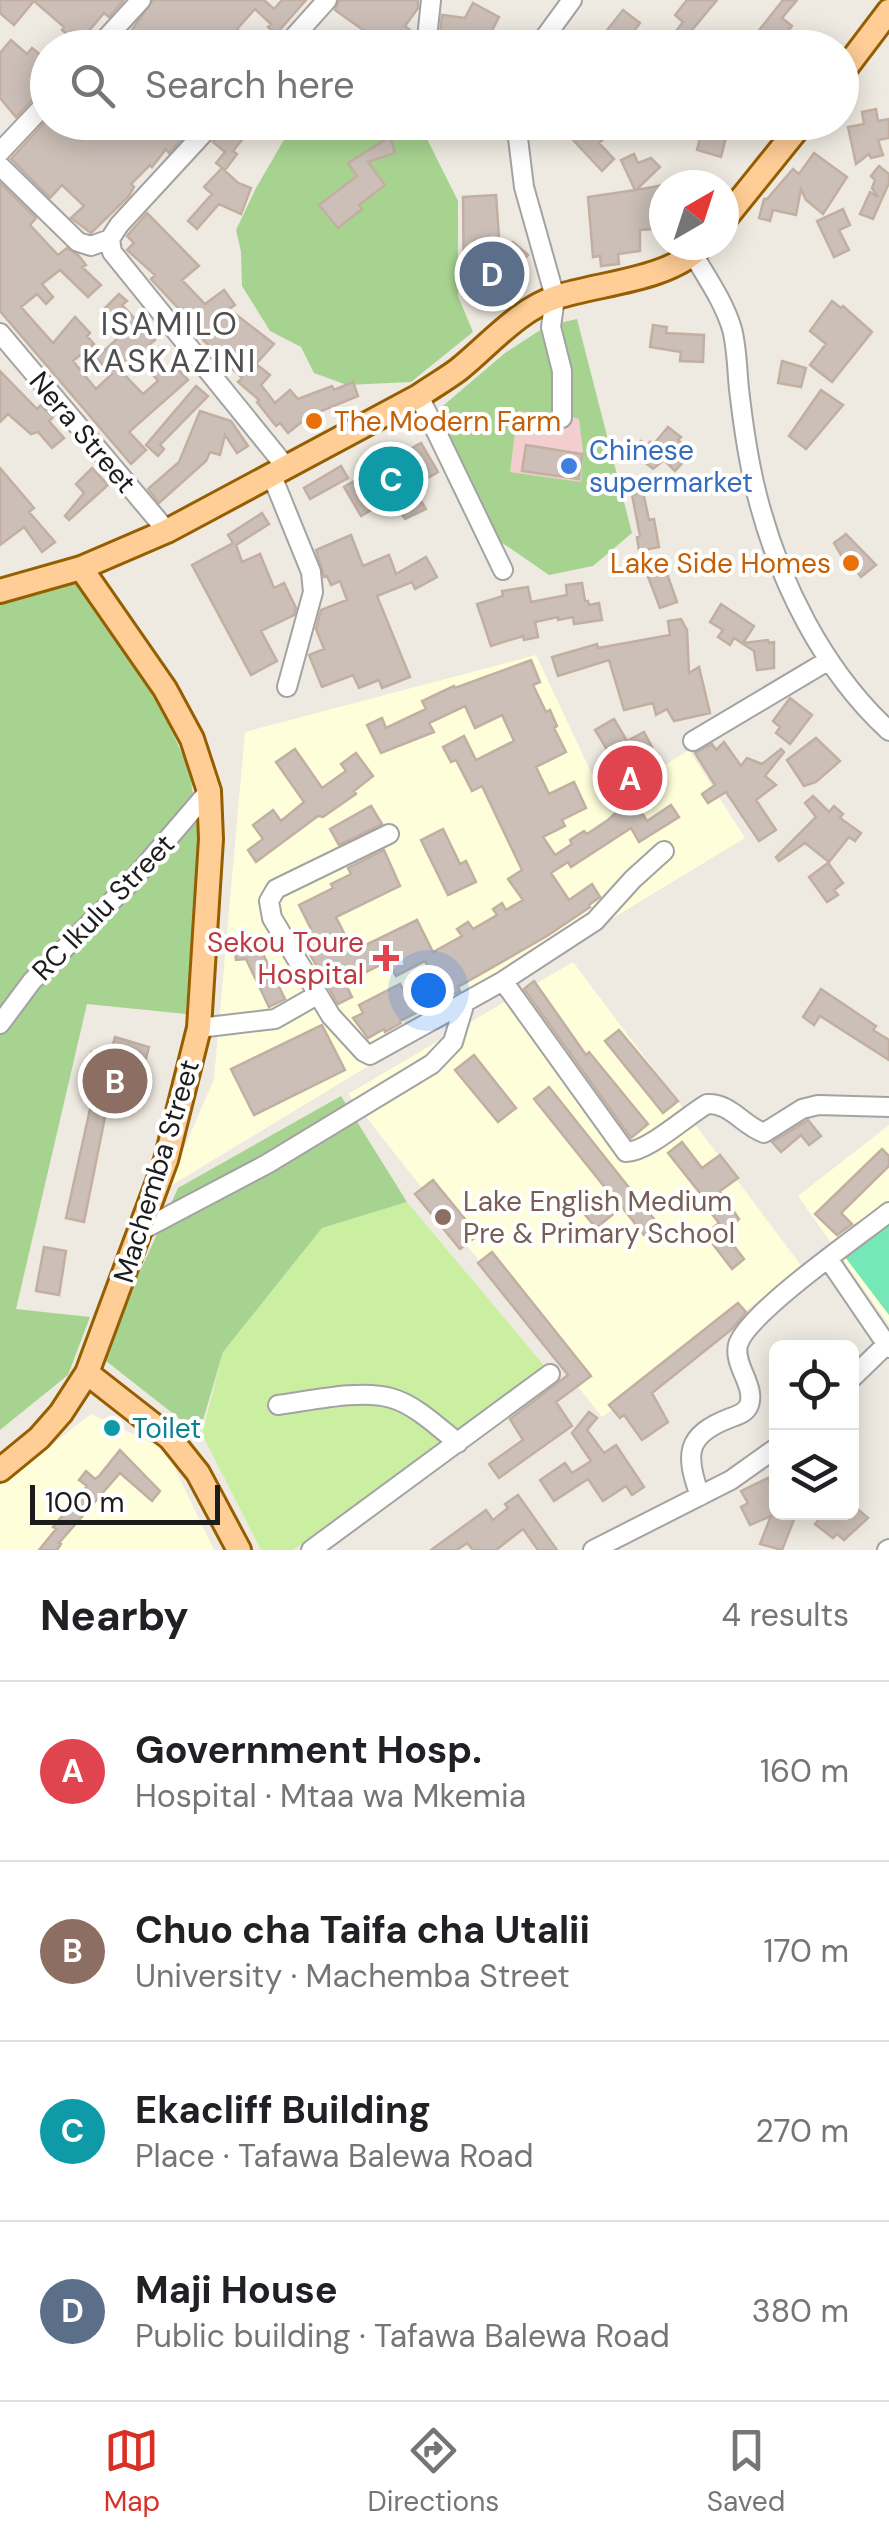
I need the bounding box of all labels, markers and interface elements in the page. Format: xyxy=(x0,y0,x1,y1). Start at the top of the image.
search box xyxy=(30,30,859,140)
icon: search xyxy=(65,58,120,113)
text: Search here xyxy=(145,60,355,110)
north arrow xyxy=(649,170,739,260)
pin: D xyxy=(460,236,524,312)
district label: ISAMILO KASKAZINI xyxy=(82,303,258,382)
street label: Nera Street xyxy=(21,364,144,501)
place label: The Modern Farm xyxy=(334,403,561,440)
marker: The Modern Farm xyxy=(303,410,325,432)
place label: Chinese supermarket xyxy=(589,432,753,501)
pin: C xyxy=(358,442,424,516)
marker: Chinese supermarket xyxy=(558,455,580,477)
place label: Lake Side Homes xyxy=(610,545,831,582)
marker: Lake Side Homes xyxy=(840,552,862,574)
pin: A xyxy=(598,740,662,816)
street label: RC Ikulu Street xyxy=(24,826,183,989)
place label: Sekou Toure Hospital xyxy=(207,924,364,993)
marker: Sekou Toure Hospital xyxy=(373,945,399,971)
your location xyxy=(403,965,454,1016)
pin: B xyxy=(82,1044,148,1118)
street label: Machemba Street xyxy=(105,1055,208,1287)
place label: Lake English Medium Pre & Primary School xyxy=(463,1183,735,1252)
marker: Lake English Medium Pre & Primary School xyxy=(432,1206,454,1228)
map controls xyxy=(769,1340,859,1520)
button: locate xyxy=(769,1340,859,1430)
place label: Toilet xyxy=(132,1410,201,1447)
marker: Toilet xyxy=(101,1417,123,1439)
button: layers xyxy=(769,1430,859,1520)
scale bar xyxy=(30,1480,220,1524)
text: 100 m xyxy=(45,1484,124,1521)
text: Nearby xyxy=(40,1588,189,1643)
text: 4 results xyxy=(722,1594,849,1636)
text: Government Hosp. xyxy=(135,1725,482,1775)
text: A xyxy=(61,1750,84,1792)
text: 160 m xyxy=(760,1750,849,1792)
text: Hospital · Mtaa wa Mkemia xyxy=(135,1775,526,1817)
text: Chuo cha Taifa cha Utalii xyxy=(135,1905,590,1955)
text: B xyxy=(62,1930,83,1972)
text: 170 m xyxy=(763,1930,849,1972)
text: University · Machemba Street xyxy=(135,1955,570,1997)
text: Ekacliff Building xyxy=(135,2085,431,2135)
text: C xyxy=(61,2110,84,2152)
text: 270 m xyxy=(756,2110,849,2152)
text: Place · Tafawa Balewa Road xyxy=(135,2135,534,2177)
text: Maji House xyxy=(135,2265,338,2315)
text: D xyxy=(61,2290,84,2332)
text: 380 m xyxy=(752,2290,849,2332)
text: Public building · Tafawa Balewa Road xyxy=(135,2315,670,2357)
tab: Map xyxy=(104,2423,160,2520)
tab: Directions xyxy=(368,2423,499,2520)
tab: Saved xyxy=(707,2423,785,2520)

